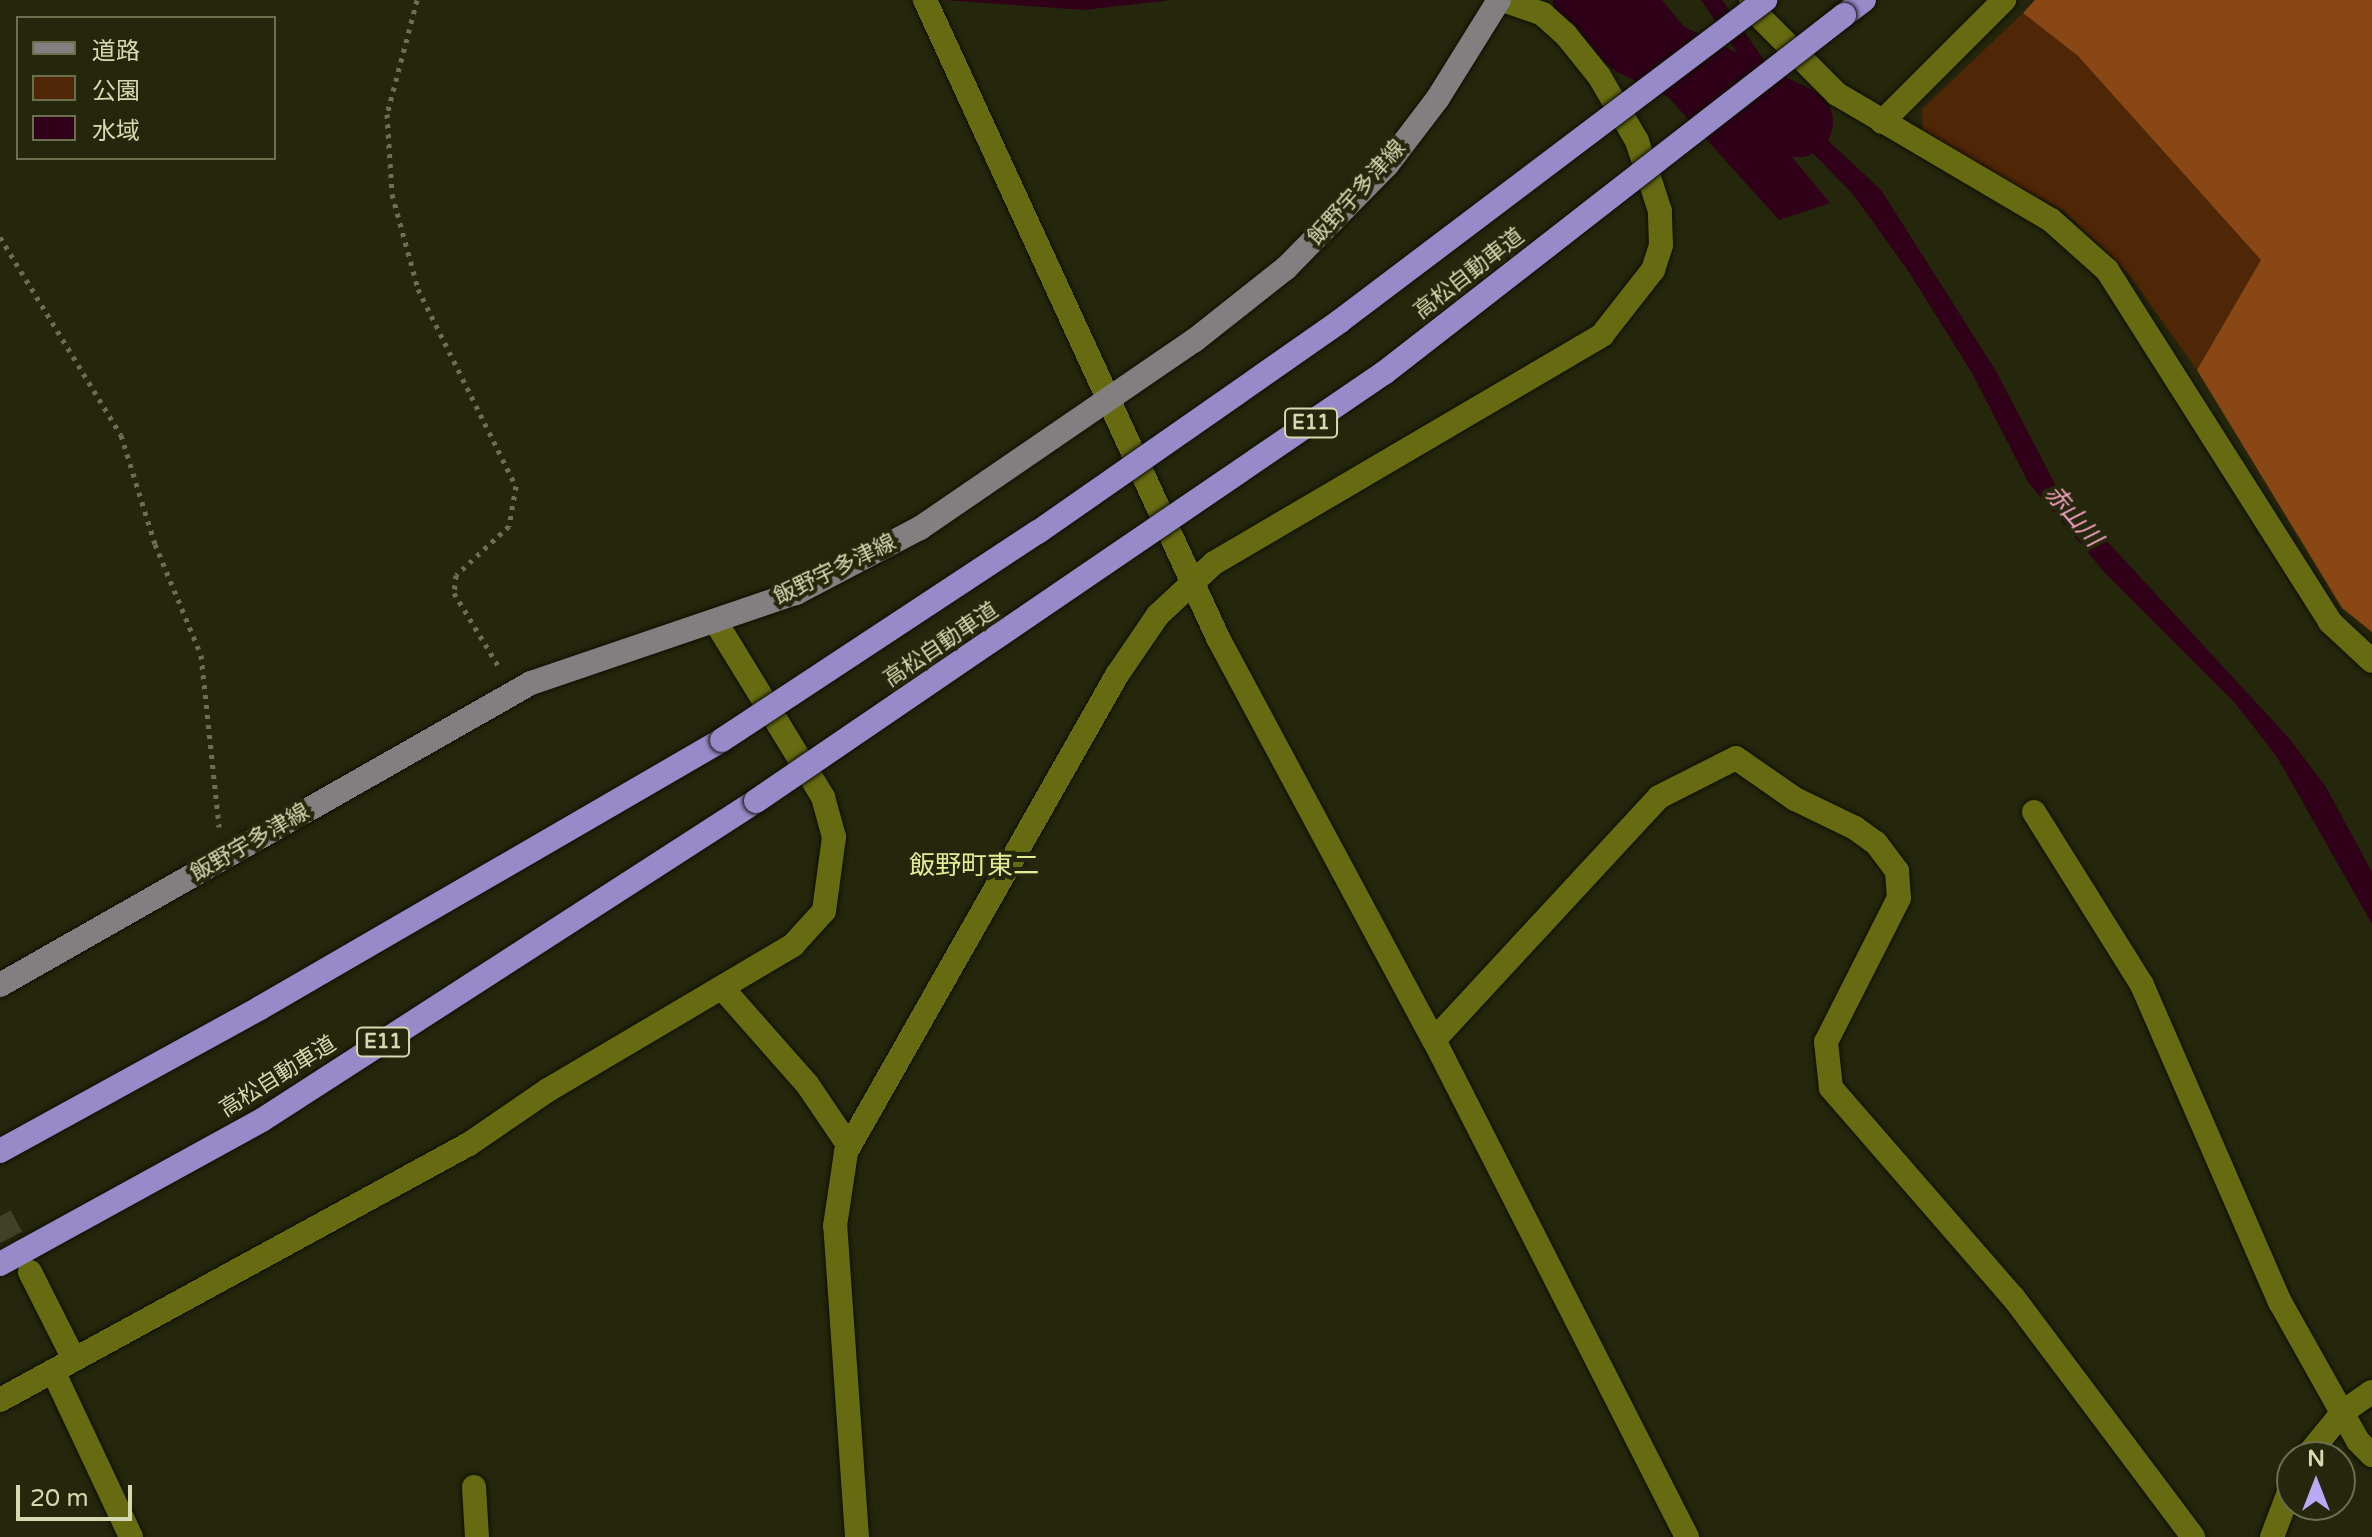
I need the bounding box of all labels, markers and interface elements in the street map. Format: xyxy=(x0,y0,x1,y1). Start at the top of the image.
legend xyxy=(16,16,276,160)
text: 道路 xyxy=(92,37,140,66)
text: 公園 xyxy=(92,77,140,106)
text: 水域 xyxy=(92,117,140,146)
street label: 飯野宇多津線 xyxy=(1303,135,1411,251)
street label: 高松自動車道 xyxy=(1409,223,1529,325)
road number: E11 xyxy=(1283,407,1339,439)
water label: 赤山川 xyxy=(2039,479,2107,553)
street label: 飯野宇多津線 xyxy=(770,529,900,611)
street label: 高松自動車道 xyxy=(879,597,1003,693)
street label: 飯野宇多津線 xyxy=(186,799,314,887)
district label: 飯野町東二 xyxy=(909,850,1039,882)
road number: E11 xyxy=(355,1026,411,1058)
street label: 高松自動車道 xyxy=(215,1031,341,1123)
north arrow xyxy=(2276,1441,2356,1521)
text: N xyxy=(2307,1446,2325,1472)
scale bar xyxy=(20,1469,136,1519)
text: 20 m xyxy=(30,1484,88,1513)

